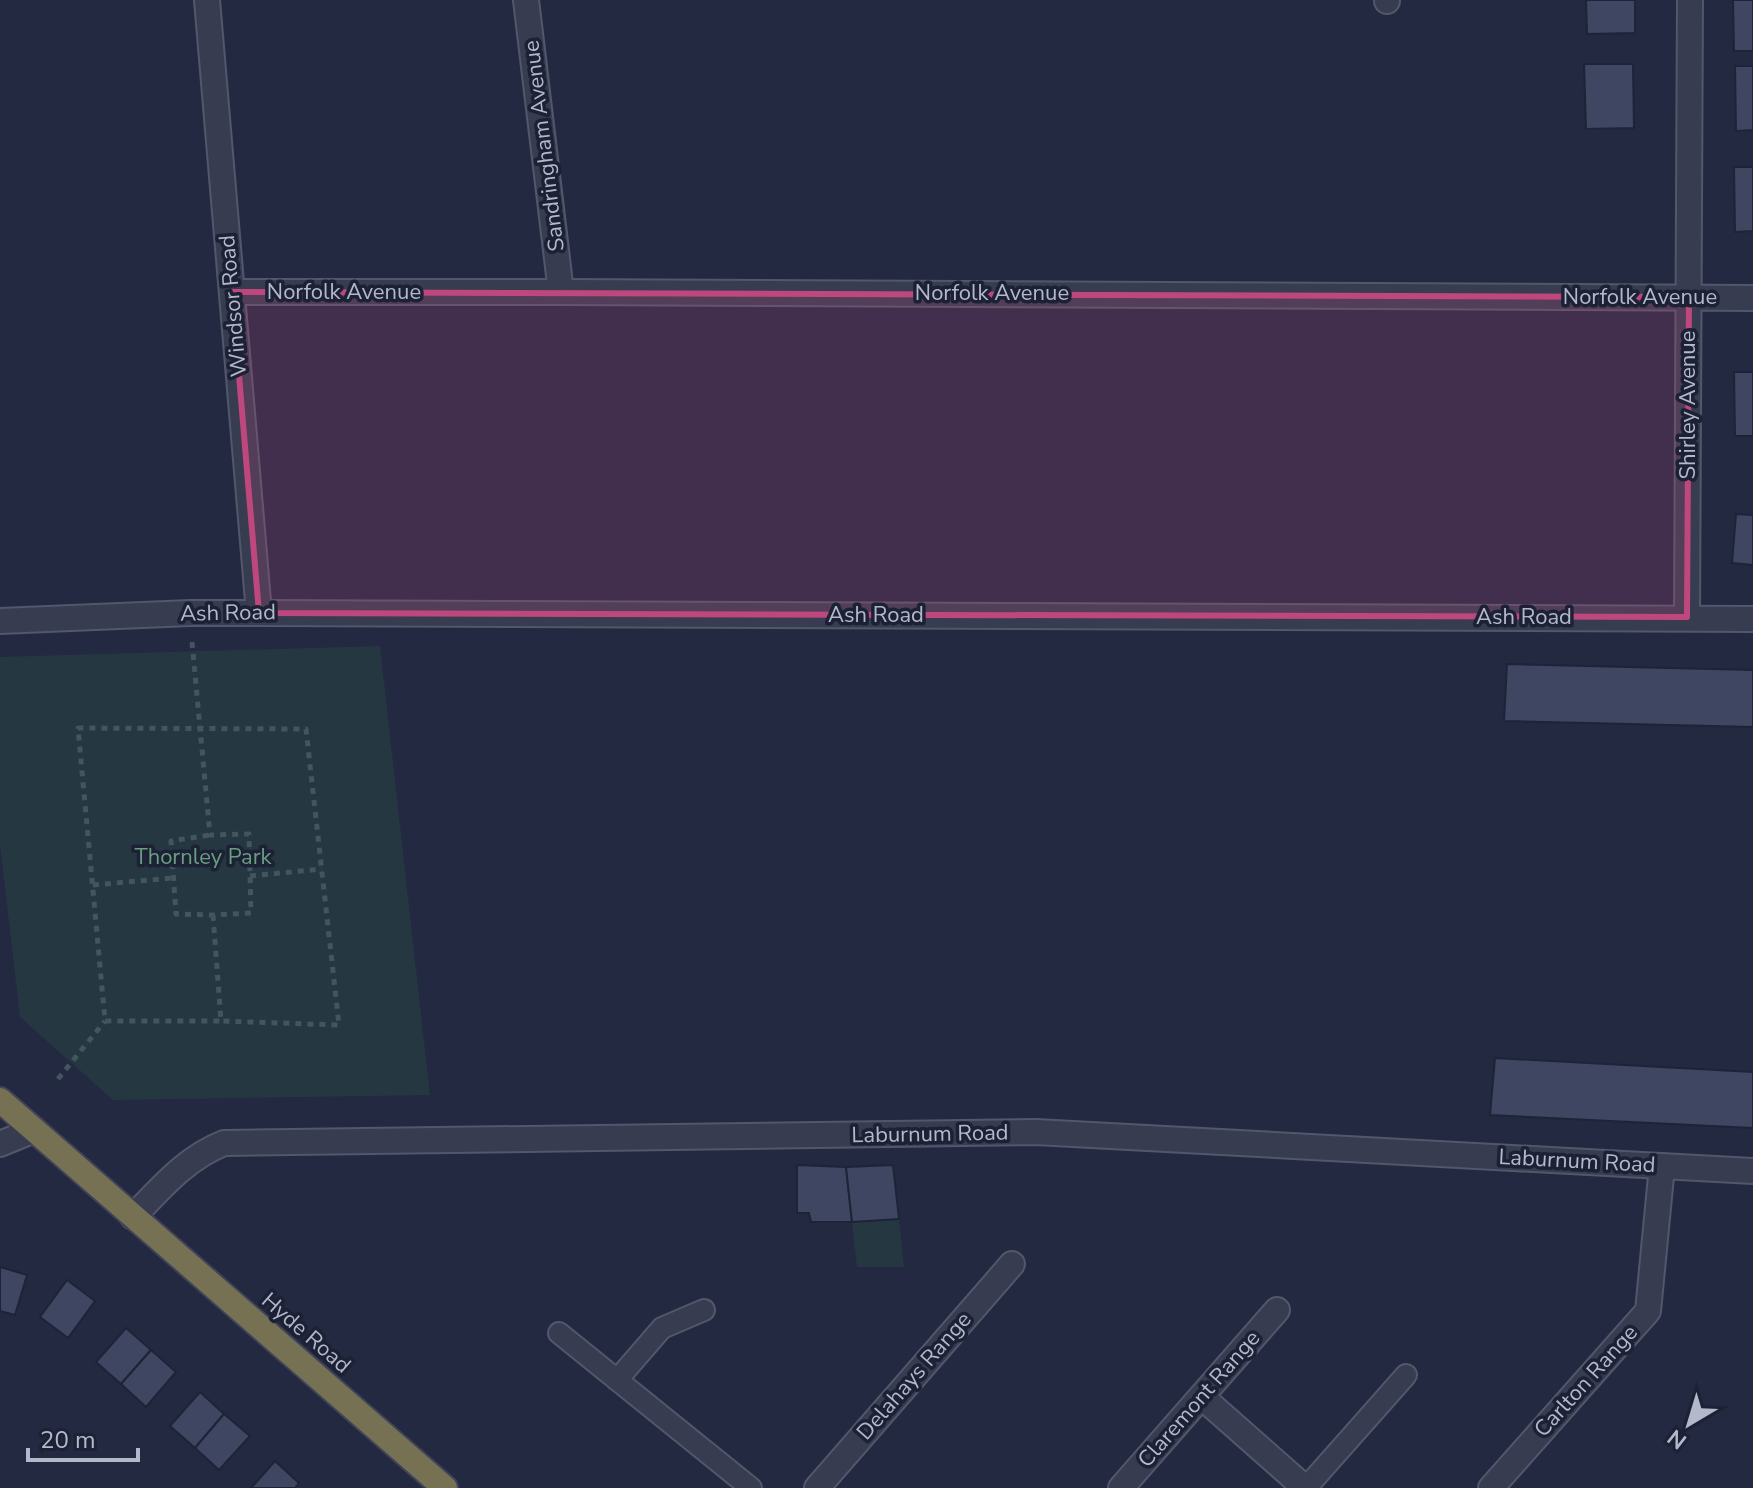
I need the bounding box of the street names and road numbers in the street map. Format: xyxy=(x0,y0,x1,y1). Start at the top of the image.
street label: Sandringham Avenue xyxy=(516,39,572,253)
street label: Windsor Road xyxy=(212,234,254,378)
street label: Norfolk Avenue xyxy=(267,277,421,307)
street label: Norfolk Avenue xyxy=(915,278,1069,308)
street label: Norfolk Avenue xyxy=(1563,282,1717,312)
street label: Shirley Avenue xyxy=(1673,331,1703,479)
street label: Ash Road xyxy=(180,597,276,629)
street label: Ash Road xyxy=(828,600,924,630)
street label: Ash Road xyxy=(1476,602,1572,632)
street label: Laburnum Road xyxy=(851,1118,1009,1150)
street label: Laburnum Road xyxy=(1498,1142,1656,1180)
street label: Hyde Road xyxy=(255,1286,357,1380)
street label: Delahays Range xyxy=(850,1305,978,1447)
street label: Carlton Range xyxy=(1527,1318,1645,1444)
street label: Claremont Range xyxy=(1131,1324,1267,1474)

